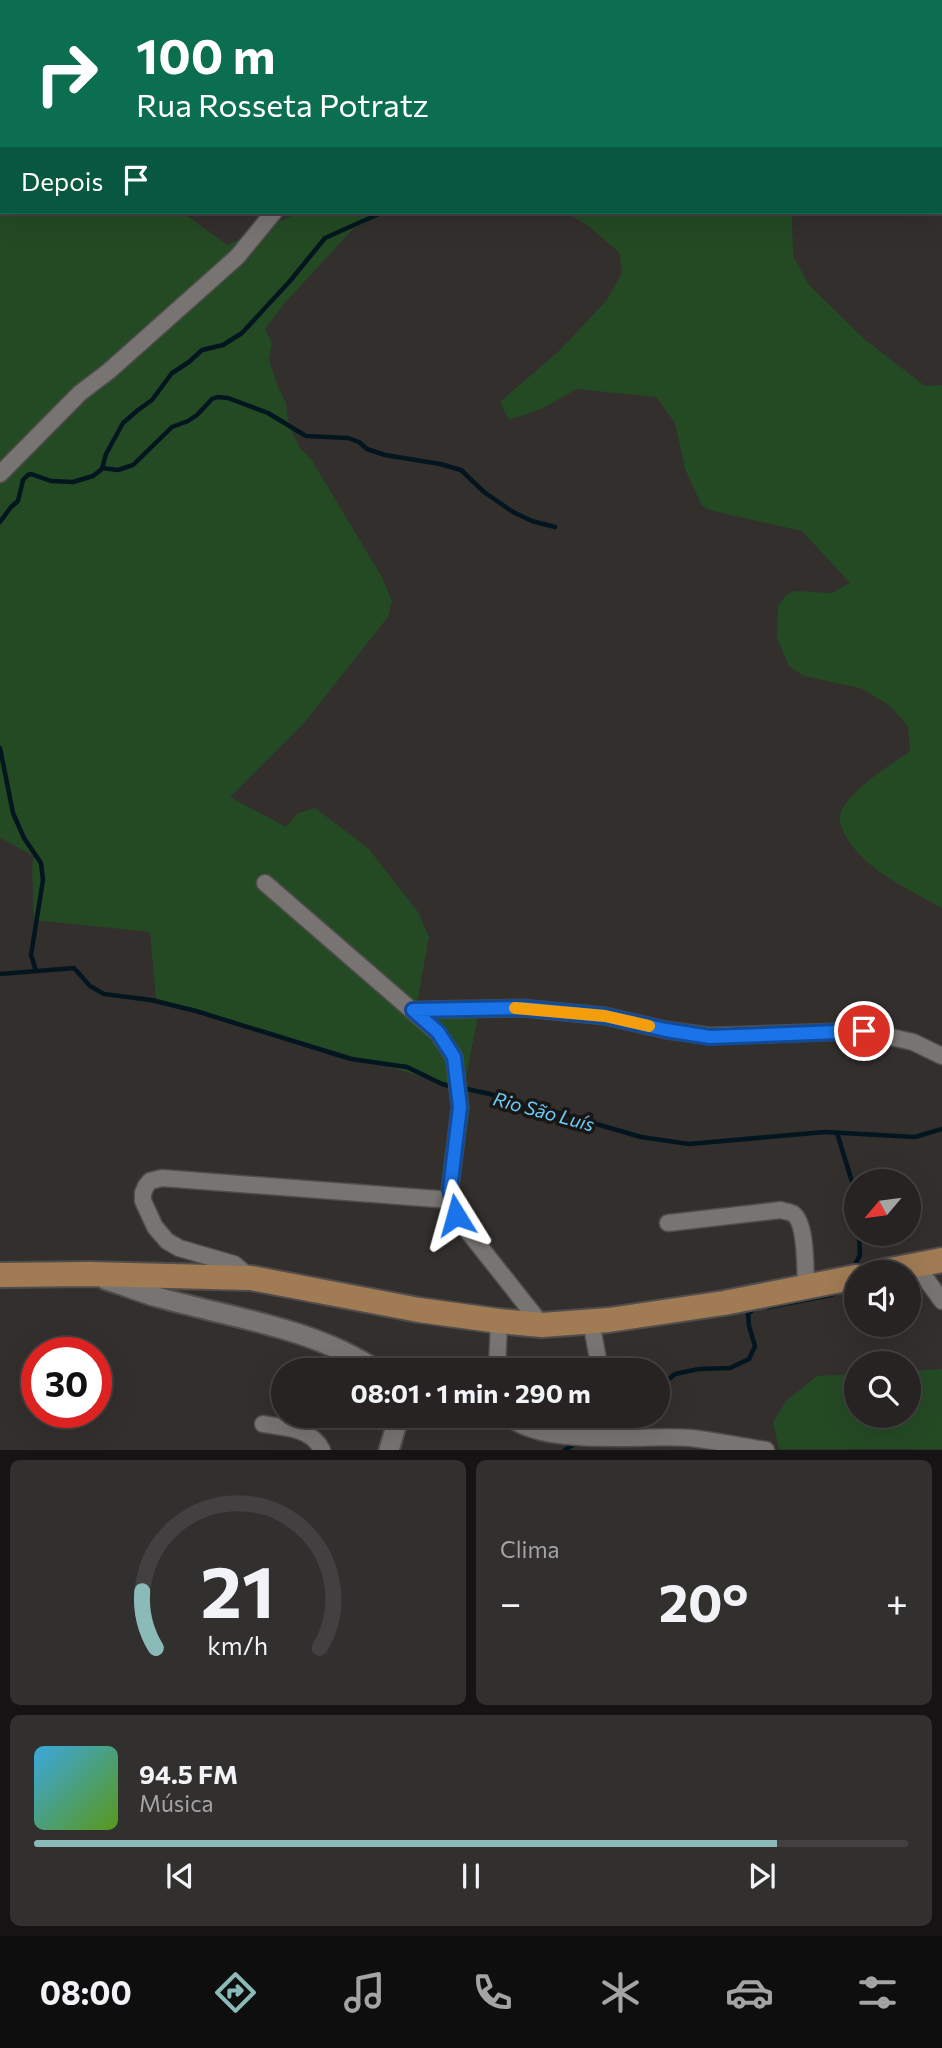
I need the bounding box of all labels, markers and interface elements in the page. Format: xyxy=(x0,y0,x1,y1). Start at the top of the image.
text: 100 m xyxy=(136,24,275,84)
icon: right xyxy=(21,28,112,119)
text: Rua Rosseta Potratz xyxy=(136,84,429,124)
icon: arrive xyxy=(117,161,155,199)
text: Depois xyxy=(21,165,103,196)
pin xyxy=(834,1001,894,1061)
icon: arrive xyxy=(845,1012,883,1050)
water label: Rio São Luís xyxy=(491,1086,597,1136)
north arrow xyxy=(844,1169,920,1246)
map controls xyxy=(844,1169,921,1428)
position arrow xyxy=(419,1178,493,1252)
button: sound xyxy=(844,1260,921,1337)
speed limit sign: 30 xyxy=(21,1337,112,1428)
button: search xyxy=(844,1351,921,1428)
text: 08:01 · 1 min · 290 m xyxy=(350,1377,591,1408)
text: Clima xyxy=(500,1535,560,1563)
text: 21 xyxy=(201,1545,275,1634)
text: 20° xyxy=(659,1569,749,1633)
text: − xyxy=(500,1578,522,1625)
text: + xyxy=(886,1578,908,1625)
text: km/h xyxy=(208,1630,268,1660)
text: 94.5 FM xyxy=(139,1758,238,1789)
text: Música xyxy=(139,1789,214,1817)
icon: previous xyxy=(161,1857,199,1895)
icon: pause xyxy=(452,1857,490,1895)
icon: next xyxy=(743,1857,781,1895)
icon: directions xyxy=(211,1968,260,2017)
icon: music xyxy=(340,1968,389,2017)
icon: phone xyxy=(468,1968,517,2017)
icon: climate xyxy=(596,1968,645,2017)
icon: car xyxy=(725,1968,774,2017)
icon: filters xyxy=(853,1968,902,2017)
text: 08:00 xyxy=(40,1972,132,2012)

